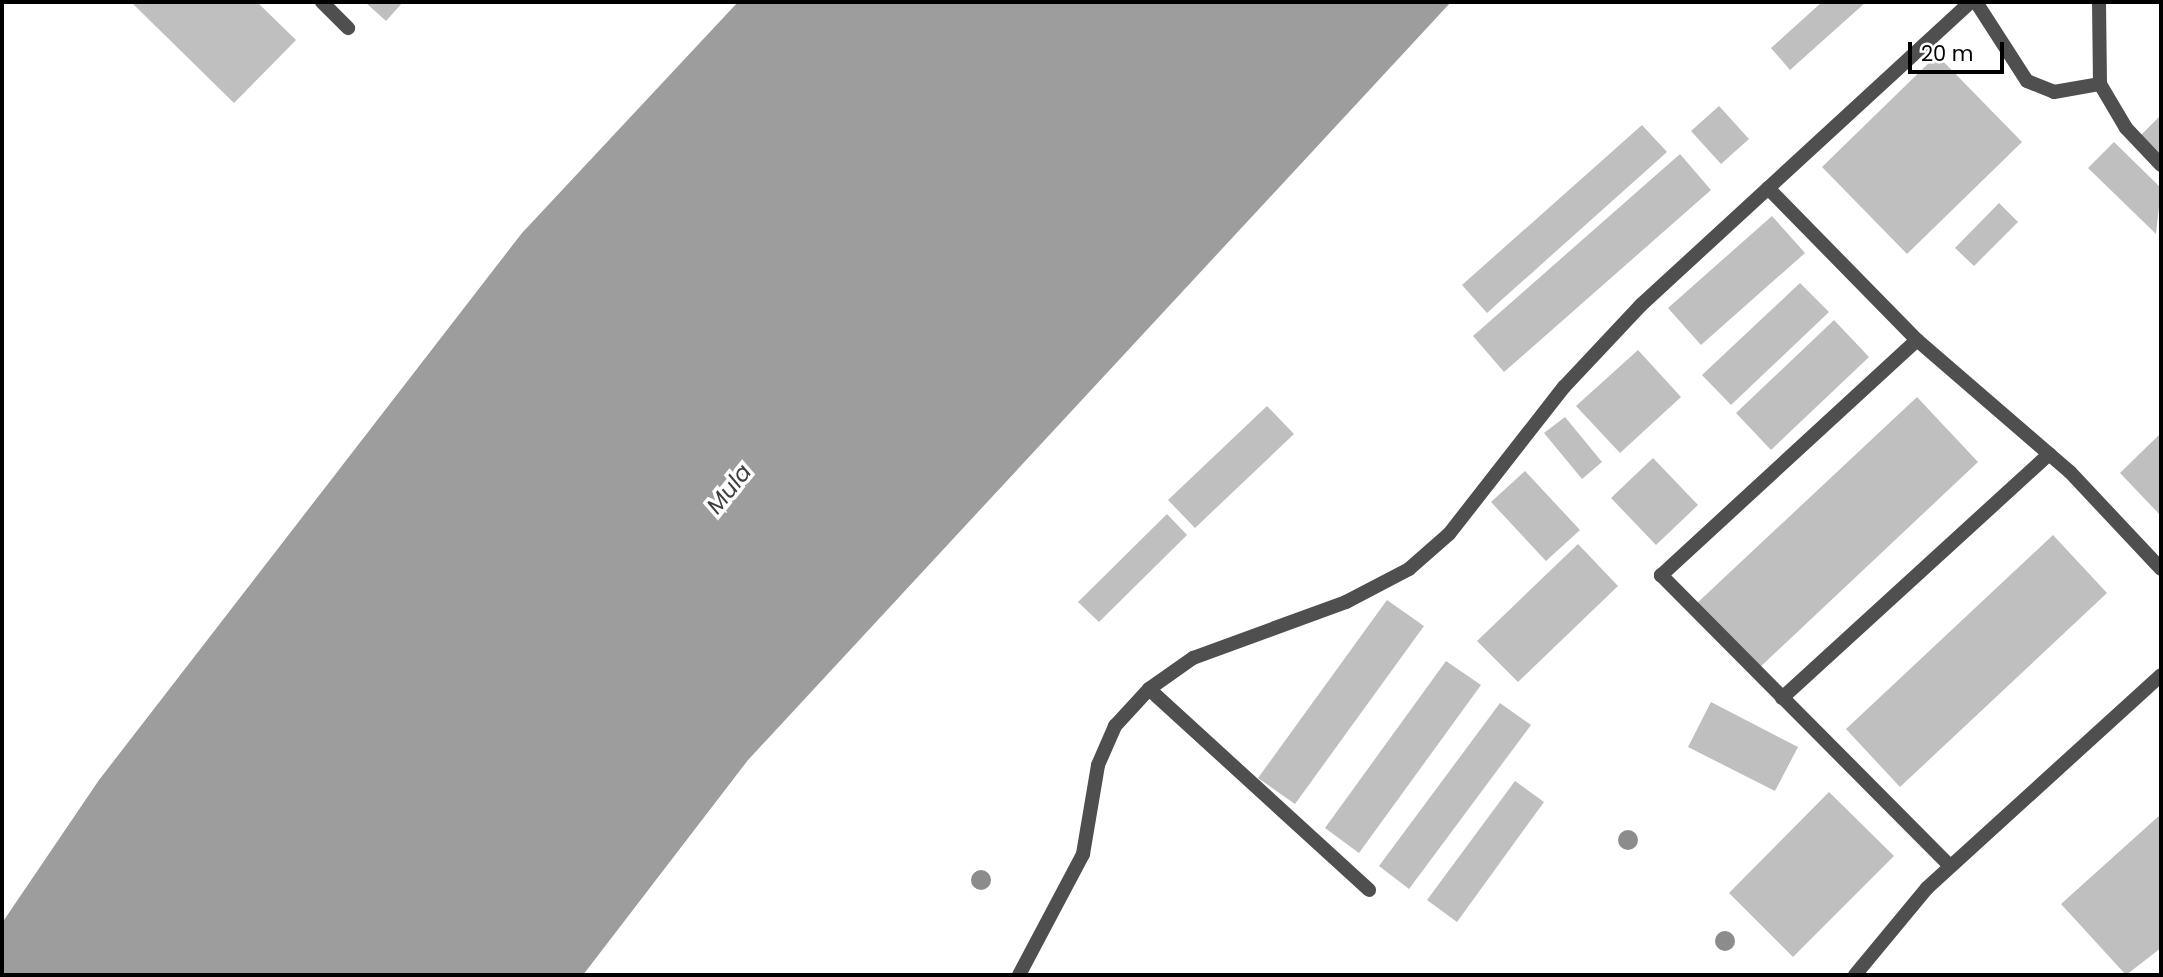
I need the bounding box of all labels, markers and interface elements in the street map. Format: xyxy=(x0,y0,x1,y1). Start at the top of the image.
scale bar xyxy=(1911,28,2007,72)
text: 20 m xyxy=(1921,39,1974,68)
water label: Mula xyxy=(701,459,757,519)

